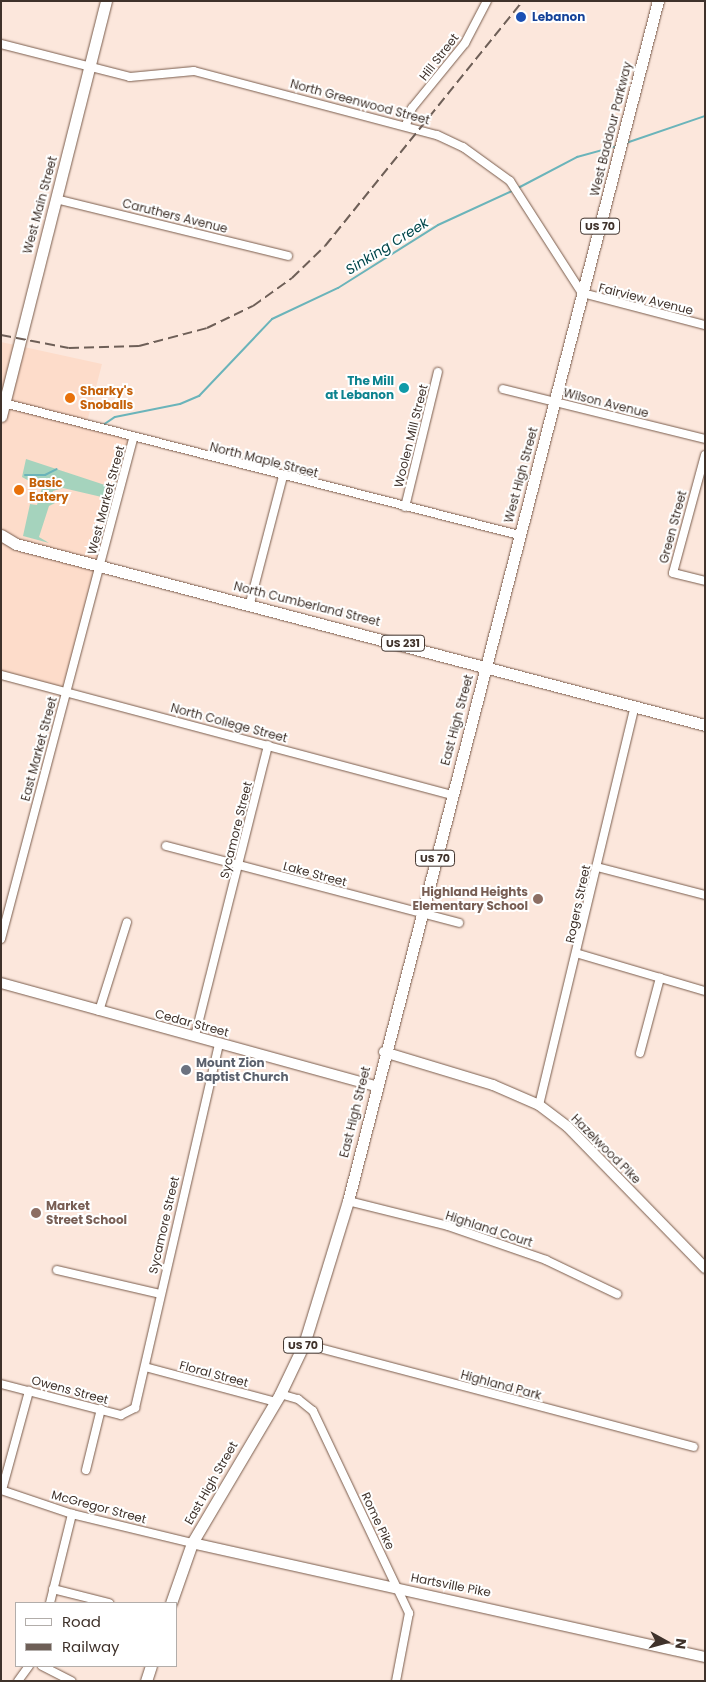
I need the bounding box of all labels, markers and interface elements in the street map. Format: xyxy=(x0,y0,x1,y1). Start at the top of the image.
marker: Lebanon xyxy=(514,10,528,24)
place label: Lebanon xyxy=(532,10,585,24)
street label: Hill Street xyxy=(416,31,462,83)
street label: West Baddour Parkway xyxy=(587,60,635,198)
street label: North Greenwood Street xyxy=(289,76,431,128)
street label: West Main Street xyxy=(20,155,60,255)
street label: Caruthers Avenue xyxy=(121,196,229,236)
water label: Sinking Creek xyxy=(343,214,431,278)
road number: US 70 xyxy=(580,218,620,235)
street label: Fairview Avenue xyxy=(597,280,695,318)
place label: The Mill at Lebanon xyxy=(325,374,394,402)
marker: The Mill at Lebanon xyxy=(398,382,410,394)
street label: Woolen Mill Street xyxy=(391,383,431,489)
place label: Sharky's Snoballs xyxy=(80,384,133,412)
street label: Wilson Avenue xyxy=(562,385,650,421)
marker: Sharky's Snoballs xyxy=(64,392,76,404)
street label: West High Street xyxy=(501,426,541,524)
street label: North Maple Street xyxy=(208,440,320,480)
street label: West Market Street xyxy=(85,444,127,556)
place label: Basic Eatery xyxy=(29,476,69,504)
marker: Basic Eatery xyxy=(13,484,25,496)
street label: Green Street xyxy=(656,489,690,565)
street label: North Cumberland Street xyxy=(232,579,382,629)
road number: US 231 xyxy=(380,634,426,651)
street label: East High Street xyxy=(438,673,476,767)
street label: East Market Street xyxy=(18,695,60,803)
street label: North College Street xyxy=(169,701,289,745)
street label: Sycamore Street xyxy=(217,780,255,880)
road number: US 70 xyxy=(415,850,455,866)
street label: Lake Street xyxy=(282,859,348,889)
street label: Rogers Street xyxy=(563,864,593,944)
place label: Highland Heights Elementary School xyxy=(413,885,528,913)
marker: Highland Heights Elementary School xyxy=(532,893,544,905)
street label: Cedar Street xyxy=(154,1006,230,1040)
place label: Mount Zion Baptist Church xyxy=(196,1056,289,1084)
marker: Mount Zion Baptist Church xyxy=(180,1064,192,1076)
street label: East High Street xyxy=(337,1065,373,1159)
street label: Hazelwood Pike xyxy=(568,1111,644,1187)
street label: Sycamore Street xyxy=(146,1175,182,1275)
place label: Market Street School xyxy=(46,1199,127,1227)
marker: Market Street School xyxy=(30,1207,42,1219)
street label: Highland Court xyxy=(444,1208,534,1250)
road number: US 70 xyxy=(283,1336,323,1354)
street label: Floral Street xyxy=(178,1358,250,1390)
street label: Highland Park xyxy=(459,1367,543,1403)
street label: Owens Street xyxy=(30,1373,110,1407)
street label: East High Street xyxy=(181,1439,241,1527)
street label: McGregor Street xyxy=(50,1487,148,1527)
street label: Rome Pike xyxy=(358,1490,398,1552)
street label: Hartsville Pike xyxy=(410,1570,492,1600)
legend xyxy=(15,1602,178,1667)
text: Road xyxy=(62,1611,101,1632)
north arrow xyxy=(641,1617,691,1667)
text: Railway xyxy=(62,1636,120,1657)
text: N xyxy=(670,1637,691,1650)

